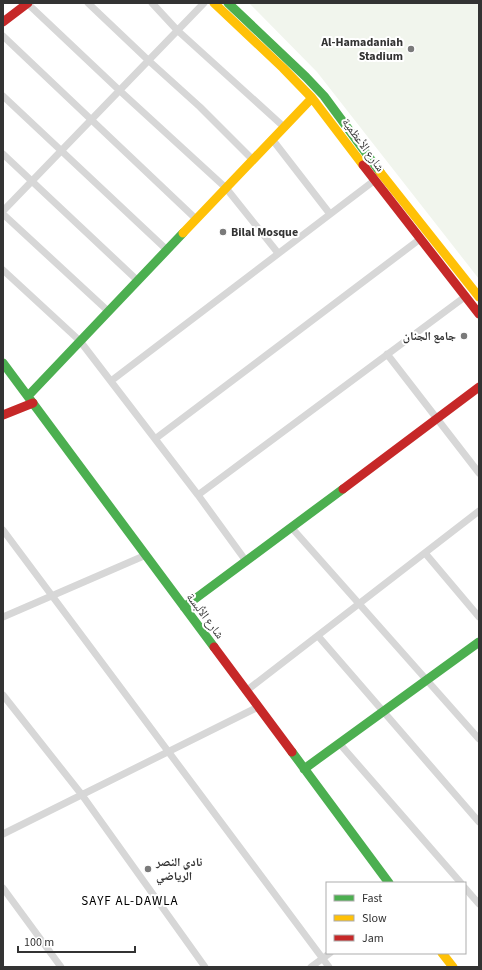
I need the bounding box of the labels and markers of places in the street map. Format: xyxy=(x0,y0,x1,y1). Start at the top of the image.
place label: Al-Hamadaniah Stadium xyxy=(320,34,403,65)
marker: Al-Hamadaniah Stadium xyxy=(406,44,416,54)
place label: Bilal Mosque xyxy=(231,224,298,241)
marker: Bilal Mosque xyxy=(218,227,228,237)
place label: جامع الجنان xyxy=(403,328,456,345)
marker: جامع الجنان xyxy=(459,331,469,341)
place label: نادي النصر الرياضي xyxy=(155,854,202,885)
marker: نادي النصر الرياضي xyxy=(143,864,153,874)

